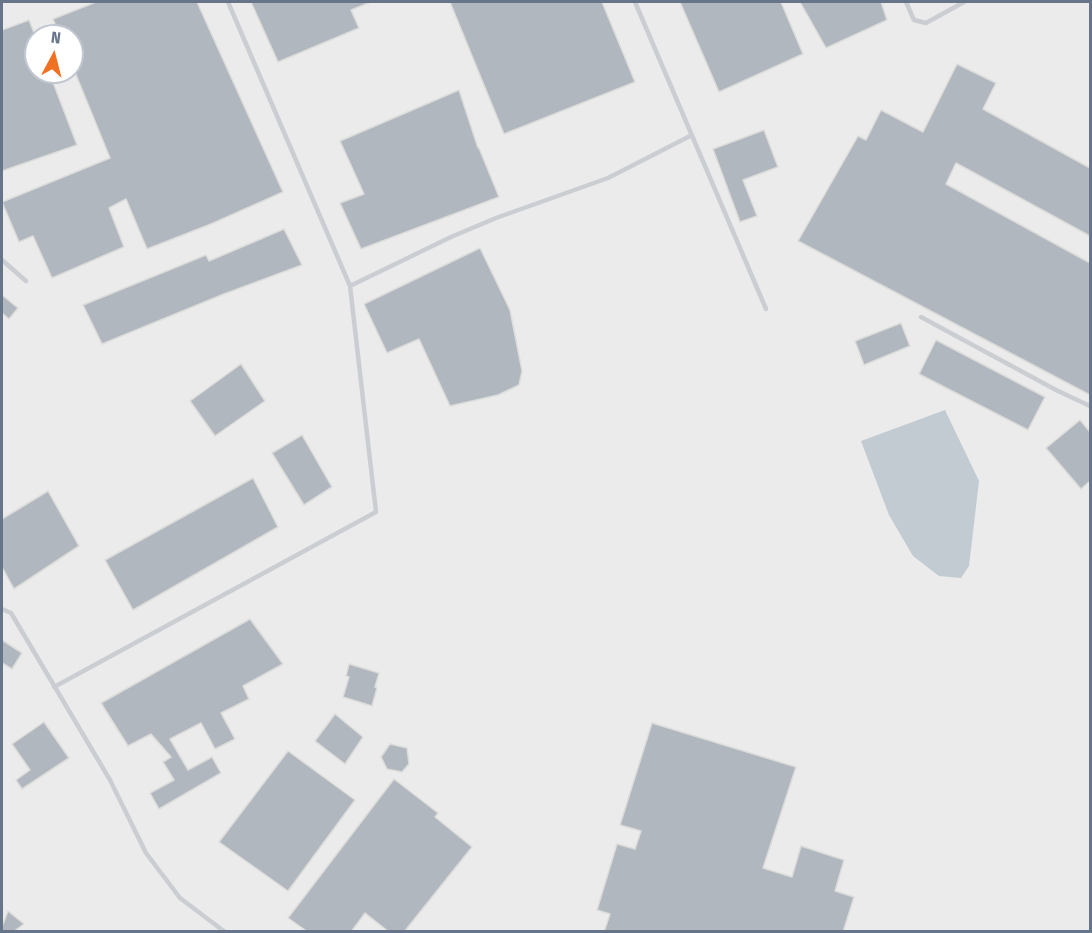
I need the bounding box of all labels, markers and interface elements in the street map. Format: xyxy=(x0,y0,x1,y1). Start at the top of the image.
north arrow xyxy=(24,24,84,84)
text: N xyxy=(50,28,62,48)

